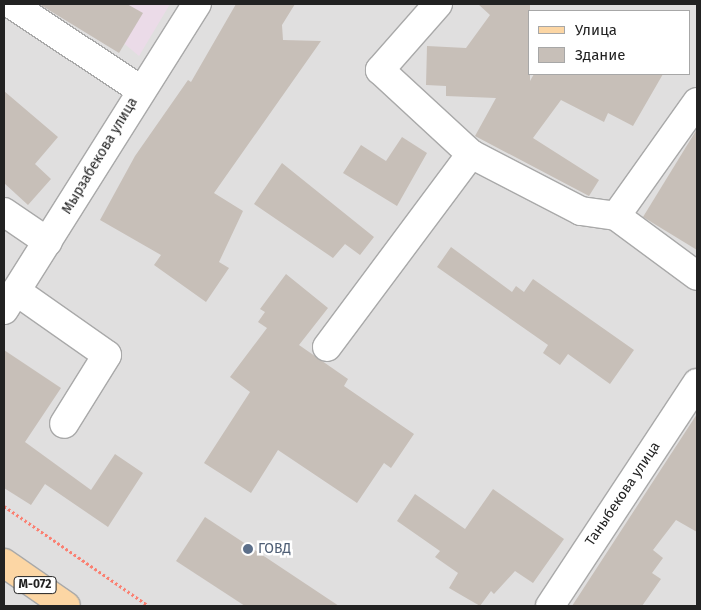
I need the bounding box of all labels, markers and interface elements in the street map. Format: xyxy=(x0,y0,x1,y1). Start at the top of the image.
legend xyxy=(528,10,691,75)
text: Улица xyxy=(575,21,617,39)
text: Здание xyxy=(575,46,625,64)
street label: Мырзабекова улица xyxy=(59,95,141,217)
street label: Таныбекова улица xyxy=(582,439,664,549)
place label: ГОВД xyxy=(258,541,291,557)
marker: ГОВД xyxy=(242,543,254,555)
road number: М-072 xyxy=(12,576,58,594)

